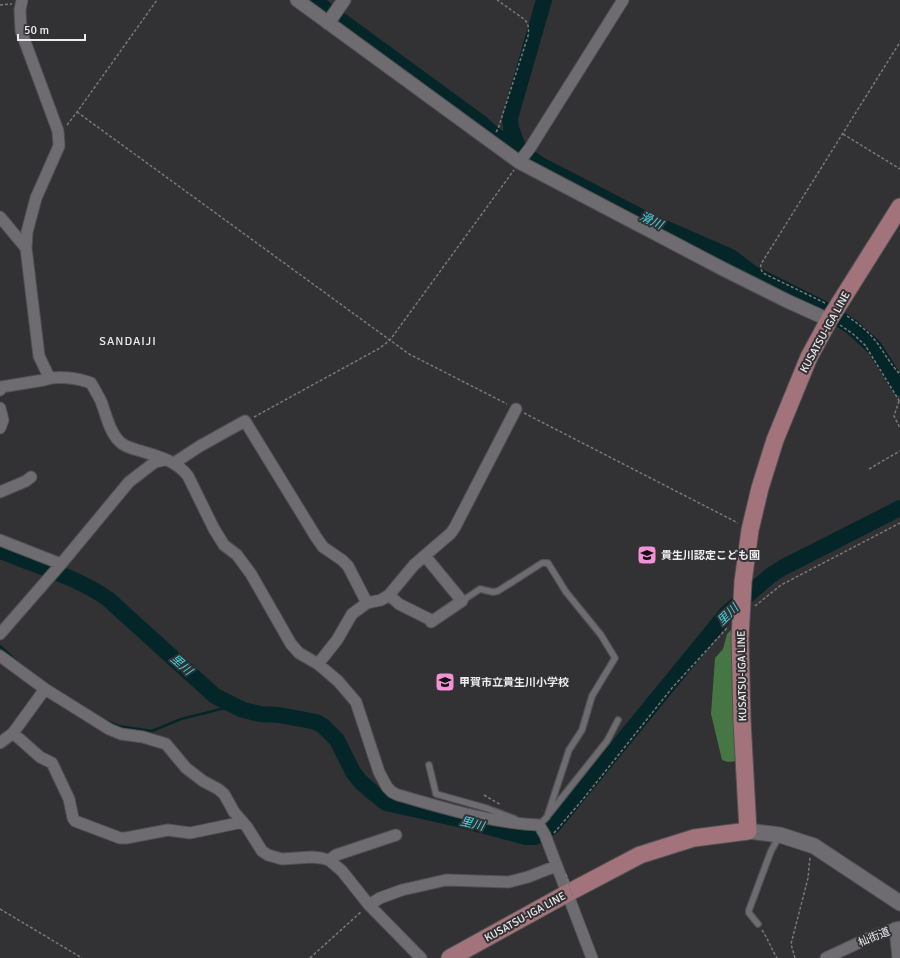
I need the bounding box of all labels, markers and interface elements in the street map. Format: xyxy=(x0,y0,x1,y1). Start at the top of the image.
scale bar xyxy=(18,16,85,42)
text: 50 m xyxy=(24,23,49,38)
water label: 滑川 xyxy=(637,209,667,234)
street label: KUSATSU-IGA LINE xyxy=(797,289,853,375)
district label: SANDAIJI xyxy=(99,334,157,349)
school or university icon: 貴生川認定こども園 xyxy=(636,544,658,566)
place label: 貴生川認定こども園 xyxy=(661,549,760,562)
water label: 里川 xyxy=(714,600,743,629)
street label: KUSATSU-IGA LINE xyxy=(735,631,749,721)
water label: 里川 xyxy=(167,651,196,680)
school or university icon: 甲賀市立貴生川小学校 xyxy=(434,671,456,693)
place label: 甲賀市立貴生川小学校 xyxy=(459,676,569,689)
water label: 里川 xyxy=(459,814,487,835)
street label: KUSATSU-IGA LINE xyxy=(482,889,568,945)
street label: 杣街道 xyxy=(856,925,892,949)

